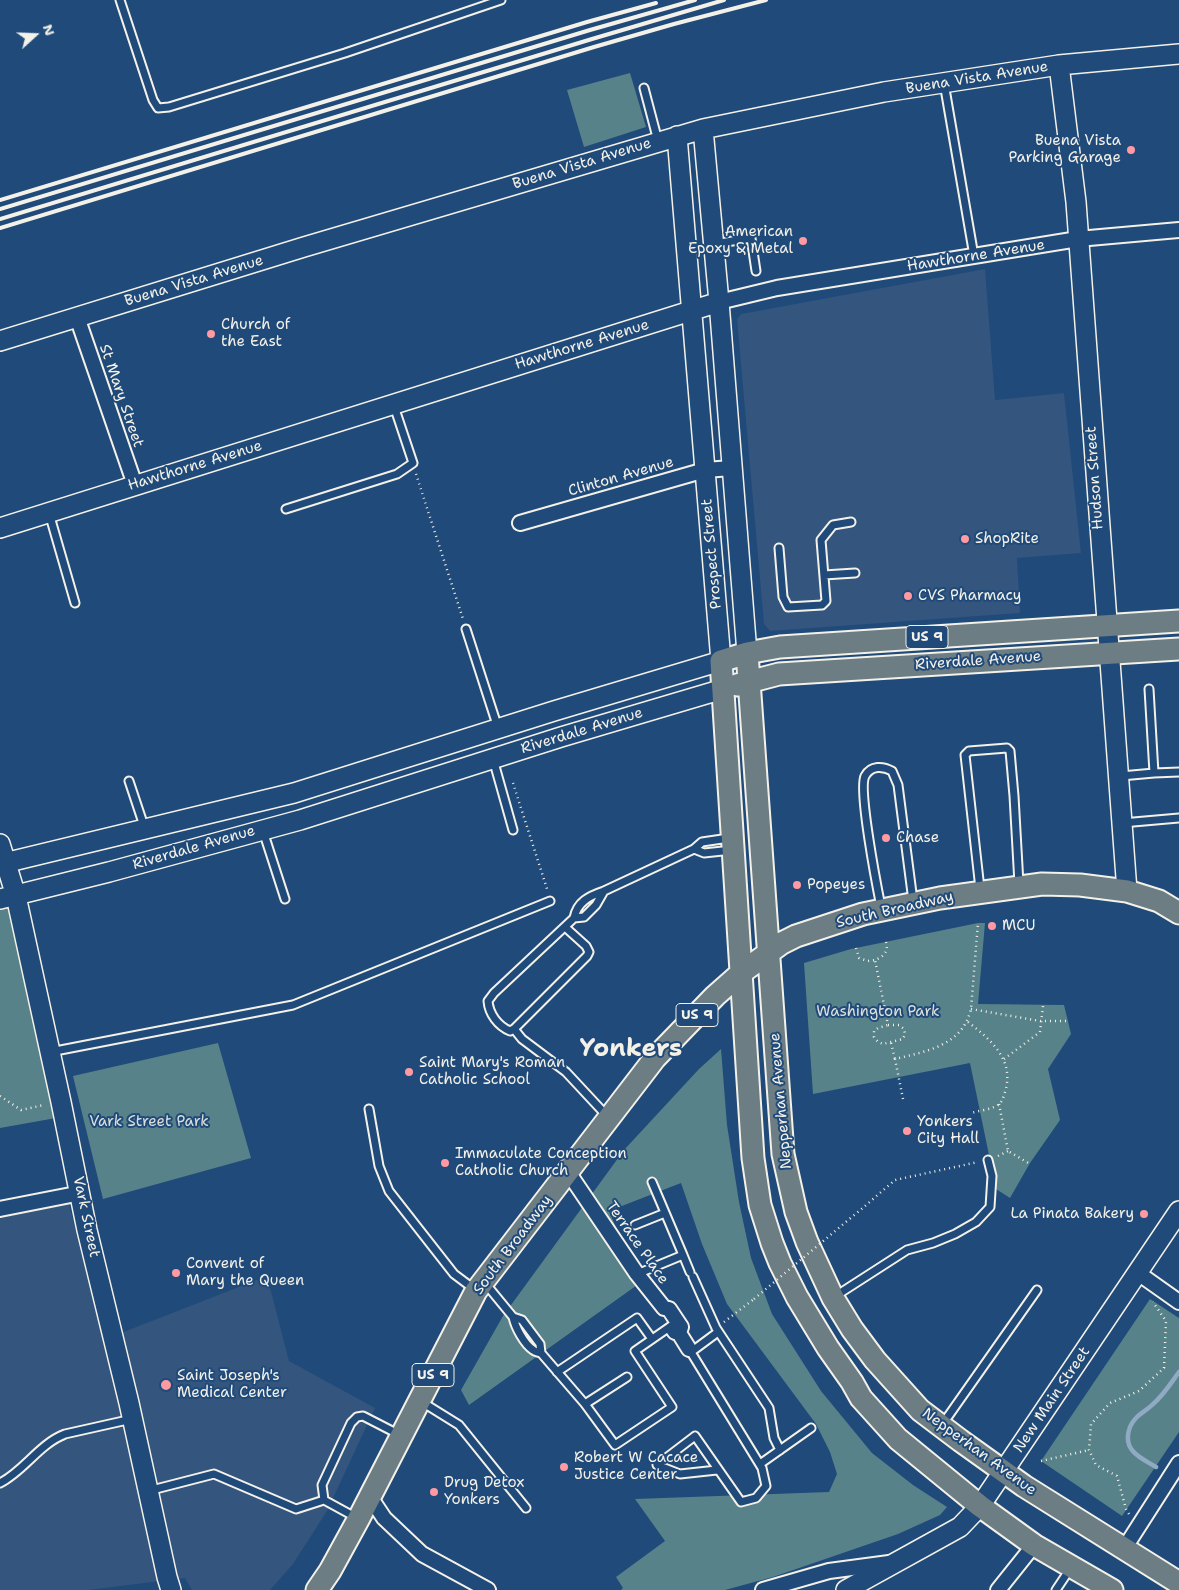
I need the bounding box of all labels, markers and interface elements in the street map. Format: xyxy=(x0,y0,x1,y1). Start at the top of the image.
north arrow xyxy=(10,10,60,60)
text: N xyxy=(39,22,59,38)
street label: Buena Vista Avenue xyxy=(904,58,1050,98)
place label: Buena Vista Parking Garage xyxy=(1008,132,1121,167)
street label: Buena Vista Avenue xyxy=(511,134,653,194)
marker: Buena Vista Parking Garage xyxy=(1125,144,1137,156)
place label: American Epoxy & Metal xyxy=(688,223,793,258)
marker: American Epoxy & Metal xyxy=(797,235,809,247)
street label: Hawthorne Avenue xyxy=(906,236,1046,276)
street label: Buena Vista Avenue xyxy=(123,251,265,311)
place label: Church of the East xyxy=(221,316,290,351)
street label: Hawthorne Avenue xyxy=(513,316,651,374)
marker: Church of the East xyxy=(205,328,217,340)
street label: St Mary Street xyxy=(95,342,147,450)
street label: Hudson Street xyxy=(1082,426,1108,530)
street label: Hawthorne Avenue xyxy=(126,437,264,495)
street label: Clinton Avenue xyxy=(566,453,676,501)
street label: Prospect Street xyxy=(698,498,726,610)
place label: ShopRite xyxy=(975,530,1039,548)
marker: ShopRite xyxy=(959,533,971,545)
place label: CVS Pharmacy xyxy=(918,587,1021,605)
marker: CVS Pharmacy xyxy=(902,590,914,602)
road number: US 9 xyxy=(906,626,948,649)
street label: Riverdale Avenue xyxy=(914,648,1042,674)
street label: Riverdale Avenue xyxy=(519,704,645,758)
street label: Riverdale Avenue xyxy=(131,822,257,874)
place label: Chase xyxy=(896,829,939,847)
marker: Chase xyxy=(880,832,892,844)
place label: Popeyes xyxy=(807,876,865,894)
marker: Popeyes xyxy=(791,879,803,891)
street label: South Broadway xyxy=(835,888,955,932)
place label: MCU xyxy=(1002,917,1035,935)
marker: MCU xyxy=(986,920,998,932)
park label: Washington Park xyxy=(816,1003,940,1021)
road number: US 9 xyxy=(676,1004,718,1026)
street label: Nepperhan Avenue xyxy=(766,1032,796,1170)
district label: Yonkers xyxy=(580,1034,682,1064)
place label: Saint Mary's Roman Catholic School xyxy=(419,1054,565,1089)
marker: Saint Mary's Roman Catholic School xyxy=(403,1066,415,1078)
park label: Vark Street Park xyxy=(89,1113,209,1131)
place label: Yonkers City Hall xyxy=(917,1113,979,1148)
marker: Yonkers City Hall xyxy=(901,1125,913,1137)
place label: Immaculate Conception Catholic Church xyxy=(455,1145,627,1180)
marker: Immaculate Conception Catholic Church xyxy=(439,1157,451,1169)
street label: Vark Street xyxy=(69,1175,103,1259)
street label: South Broadway xyxy=(470,1192,556,1298)
street label: Terrace Place xyxy=(602,1198,672,1288)
place label: La Pinata Bakery xyxy=(1010,1205,1134,1223)
marker: La Pinata Bakery xyxy=(1138,1208,1150,1220)
place label: Convent of Mary the Queen xyxy=(186,1255,304,1290)
marker: Convent of Mary the Queen xyxy=(170,1267,182,1279)
street label: New Main Street xyxy=(1010,1344,1094,1456)
road number: US 9 xyxy=(412,1364,454,1386)
place label: Saint Joseph's Medical Center xyxy=(177,1367,287,1402)
marker: Saint Joseph's Medical Center xyxy=(159,1378,173,1392)
street label: Nepperhan Avenue xyxy=(918,1404,1040,1500)
place label: Robert W Cacace Justice Center xyxy=(574,1449,698,1484)
marker: Robert W Cacace Justice Center xyxy=(558,1461,570,1473)
place label: Drug Detox Yonkers xyxy=(444,1474,524,1509)
marker: Drug Detox Yonkers xyxy=(428,1486,440,1498)

